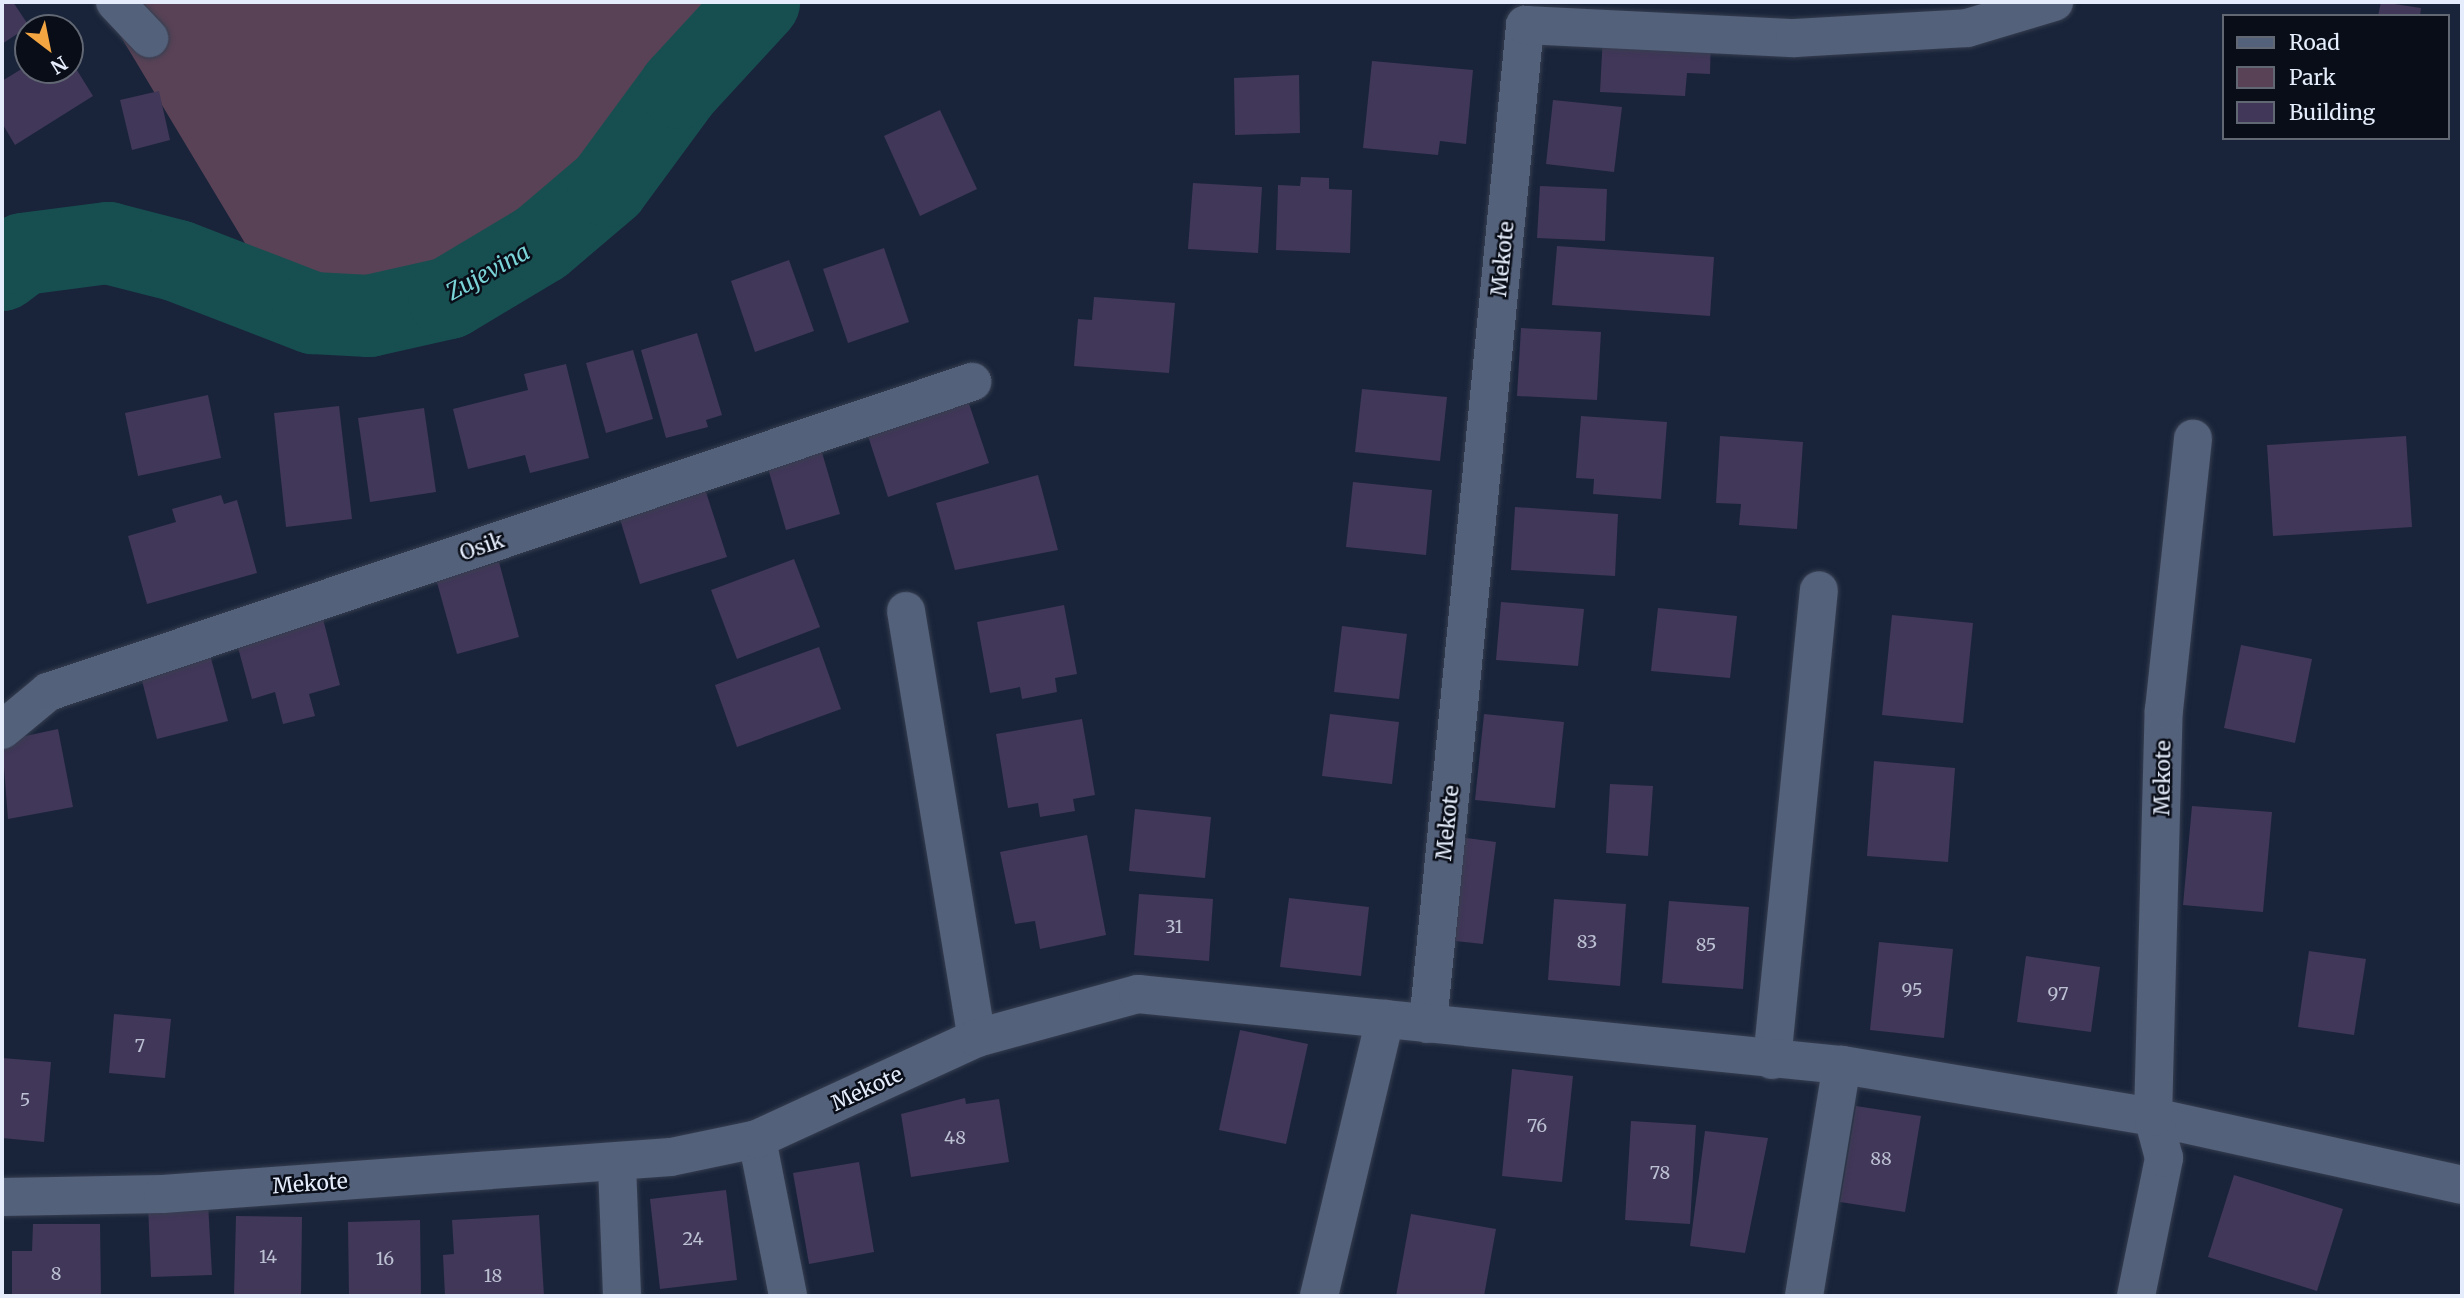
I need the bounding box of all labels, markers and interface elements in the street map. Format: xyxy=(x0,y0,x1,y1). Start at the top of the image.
north arrow xyxy=(14,14,84,84)
legend xyxy=(2222,14,2450,140)
text: Road xyxy=(2289,29,2340,56)
text: N xyxy=(46,51,72,79)
text: Park xyxy=(2289,64,2336,91)
text: Building xyxy=(2289,99,2375,126)
street label: Mekote xyxy=(1487,220,1519,298)
water label: Zujevina xyxy=(442,238,534,306)
street label: Osik xyxy=(456,528,508,566)
street label: Mekote xyxy=(2150,740,2176,816)
street label: Mekote xyxy=(1432,784,1464,862)
house number: 31 xyxy=(1165,916,1183,938)
house number: 83 xyxy=(1577,931,1597,953)
house number: 85 xyxy=(1696,934,1716,956)
house number: 95 xyxy=(1902,979,1922,1001)
house number: 97 xyxy=(2048,983,2068,1005)
house number: 7 xyxy=(135,1035,145,1057)
street label: Mekote xyxy=(828,1062,906,1116)
house number: 5 xyxy=(20,1089,30,1111)
house number: 76 xyxy=(1527,1115,1547,1137)
house number: 48 xyxy=(944,1127,966,1149)
house number: 88 xyxy=(1870,1148,1892,1170)
house number: 78 xyxy=(1650,1162,1670,1184)
street label: Mekote xyxy=(272,1169,348,1199)
house number: 24 xyxy=(682,1228,704,1250)
house number: 14 xyxy=(259,1246,277,1268)
house number: 16 xyxy=(376,1248,394,1270)
house number: 8 xyxy=(51,1263,61,1285)
house number: 18 xyxy=(484,1265,502,1287)

